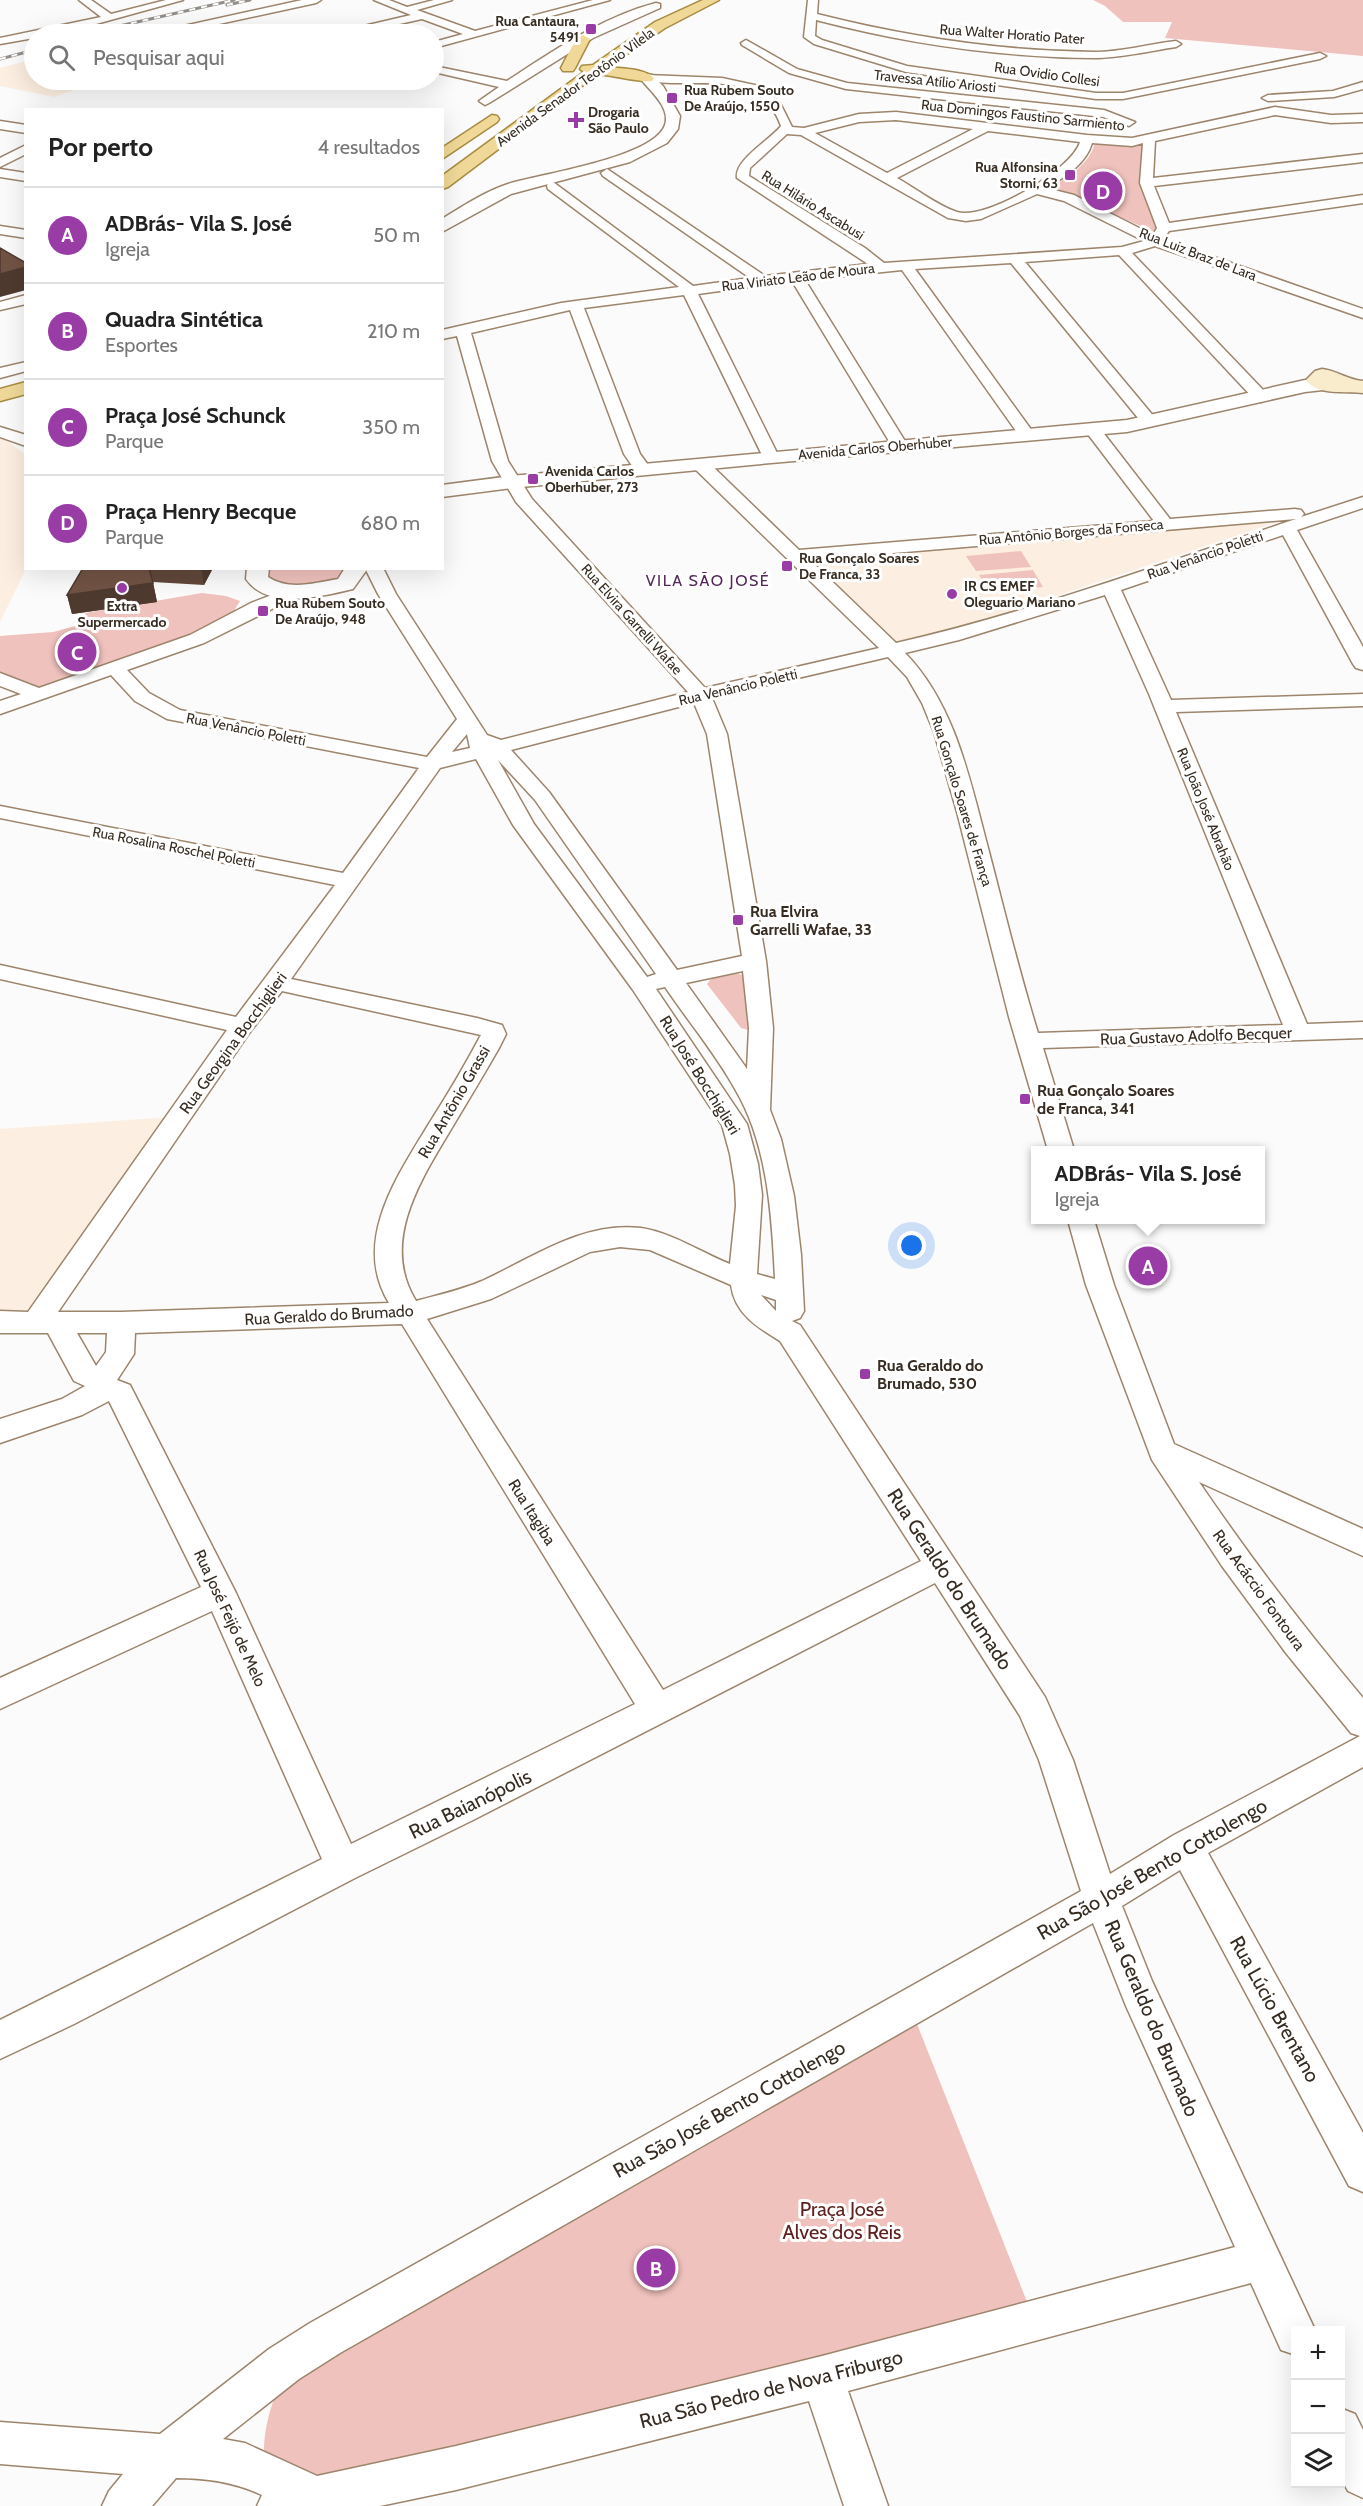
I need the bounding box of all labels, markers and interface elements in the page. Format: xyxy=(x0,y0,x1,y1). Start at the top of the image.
place label: Rua Cantaura, 5491 xyxy=(495,12,579,46)
street label: Rua Walter Horatio Pater xyxy=(939,20,1086,48)
marker: Rua Cantaura, 5491 xyxy=(584,22,598,36)
street label: Avenida Senador Teotônio Vilela xyxy=(492,23,658,150)
search box xyxy=(24,24,444,90)
icon: search xyxy=(45,41,78,74)
text: Pesquisar aqui xyxy=(93,44,225,71)
street label: Rua Ovidio Collesi xyxy=(993,58,1101,90)
street label: Travessa Atílio Ariosti xyxy=(873,66,997,96)
place label: Rua Rubem Souto De Araújo, 1550 xyxy=(684,81,794,115)
marker: Rua Rubem Souto De Araújo, 1550 xyxy=(665,91,679,105)
street label: Rua Domingos Faustino Sarmiento xyxy=(920,95,1126,135)
place label: Drogaria São Paulo xyxy=(588,103,649,137)
marker: Drogaria São Paulo xyxy=(569,113,583,127)
text: Por perto xyxy=(48,131,153,163)
text: 4 resultados xyxy=(318,135,420,159)
place label: Rua Alfonsina Storni, 63 xyxy=(975,158,1058,192)
street label: Rua Hilário Ascabusi xyxy=(758,166,868,244)
marker: Rua Alfonsina Storni, 63 xyxy=(1063,168,1077,182)
pin: D xyxy=(1084,168,1122,213)
text: ADBrás- Vila S. José xyxy=(105,210,292,237)
text: A xyxy=(61,223,74,247)
text: 50 m xyxy=(373,223,420,247)
street label: Rua Luiz Braz de Lara xyxy=(1137,223,1260,285)
text: Igreja xyxy=(105,237,150,261)
street label: Rua Viriato Leão de Moura xyxy=(720,259,876,295)
text: Quadra Sintética xyxy=(105,306,263,333)
text: B xyxy=(61,319,74,343)
text: 210 m xyxy=(367,319,420,343)
text: Esportes xyxy=(105,333,178,357)
text: Praça José Schunck xyxy=(105,402,286,429)
text: C xyxy=(61,415,74,439)
text: 350 m xyxy=(362,415,420,439)
text: Parque xyxy=(105,429,164,453)
street label: Avenida Carlos Oberhuber xyxy=(797,432,953,464)
place label: Avenida Carlos Oberhuber, 273 xyxy=(545,462,639,496)
marker: Avenida Carlos Oberhuber, 273 xyxy=(526,472,540,486)
text: Praça Henry Becque xyxy=(105,498,296,525)
text: D xyxy=(60,511,75,535)
text: 680 m xyxy=(361,511,420,535)
street label: Rua Antônio Borges da Fonseca xyxy=(978,515,1164,549)
text: Parque xyxy=(105,525,164,549)
street label: Rua Venâncio Poletti xyxy=(1145,527,1265,583)
place label: Rua Gonçalo Soares De Franca, 33 xyxy=(799,549,919,583)
marker: Rua Gonçalo Soares De Franca, 33 xyxy=(780,559,794,573)
street label: Rua Elvira Garrelli Wafae xyxy=(577,560,687,678)
district label: VILA SÃO JOSÉ xyxy=(646,571,770,590)
place label: IR CS EMEF Oleguario Mariano xyxy=(964,577,1075,611)
marker: Extra Supermercado xyxy=(115,581,129,595)
marker: IR CS EMEF Oleguario Mariano xyxy=(945,587,959,601)
place label: Rua Rubem Souto De Araújo, 948 xyxy=(275,594,385,628)
place label: Extra Supermercado xyxy=(78,597,166,631)
marker: Rua Rubem Souto De Araújo, 948 xyxy=(256,604,270,618)
pin: C xyxy=(58,630,97,674)
street label: Rua Venâncio Poletti xyxy=(677,665,799,709)
street label: Rua Venâncio Poletti xyxy=(185,709,307,749)
street label: Rua Gonçalo Soares de França xyxy=(927,714,997,889)
street label: Rua João José Abrahão xyxy=(1173,745,1239,873)
street label: Rua Rosalina Roschel Poletti xyxy=(91,822,257,872)
place label: Rua Elvira Garrelli Wafae, 33 xyxy=(750,902,872,939)
marker: Rua Elvira Garrelli Wafae, 33 xyxy=(731,913,745,927)
street label: Rua Georgina Bocchiglieri xyxy=(175,969,291,1117)
street label: Rua José Bocchiglieri xyxy=(656,1012,744,1138)
street label: Rua Gustavo Adolfo Becquer xyxy=(1100,1023,1293,1049)
street label: Rua Antônio Grassi xyxy=(414,1042,494,1162)
place label: Rua Gonçalo Soares de Franca, 341 xyxy=(1037,1081,1175,1118)
marker: Rua Gonçalo Soares de Franca, 341 xyxy=(1018,1092,1032,1106)
popup xyxy=(1031,1146,1265,1224)
text: ADBrás- Vila S. José xyxy=(1055,1160,1241,1187)
text: Igreja xyxy=(1055,1187,1099,1211)
your location xyxy=(897,1231,926,1260)
pin: A xyxy=(1128,1244,1168,1288)
street label: Rua Geraldo do Brumado xyxy=(244,1301,414,1329)
place label: Rua Geraldo do Brumado, 530 xyxy=(877,1356,983,1393)
marker: Rua Geraldo do Brumado, 530 xyxy=(858,1367,872,1381)
street label: Rua Itagiba xyxy=(504,1475,560,1549)
street label: Rua Geraldo do Brumado xyxy=(882,1484,1018,1674)
street label: Rua Acáccio Fontoura xyxy=(1209,1526,1309,1654)
street label: Rua José Feijó de Melo xyxy=(190,1546,270,1690)
street label: Rua Baianópolis xyxy=(405,1764,535,1844)
street label: Rua São José Bento Cottolengo xyxy=(1033,1793,1271,1945)
street label: Rua Geraldo do Brumado xyxy=(1100,1916,1204,2120)
street label: Rua Lúcio Brentano xyxy=(1225,1932,1325,2086)
street label: Rua São José Bento Cottolengo xyxy=(609,2035,849,2183)
park label: Praça José Alves dos Reis xyxy=(783,2197,901,2244)
pin: B xyxy=(636,2246,676,2290)
map controls xyxy=(1291,2326,1345,2488)
button: + xyxy=(1291,2326,1345,2380)
street label: Rua São Pedro de Nova Friburgo xyxy=(637,2345,905,2433)
button: − xyxy=(1291,2380,1345,2434)
button: layers xyxy=(1291,2434,1345,2488)

